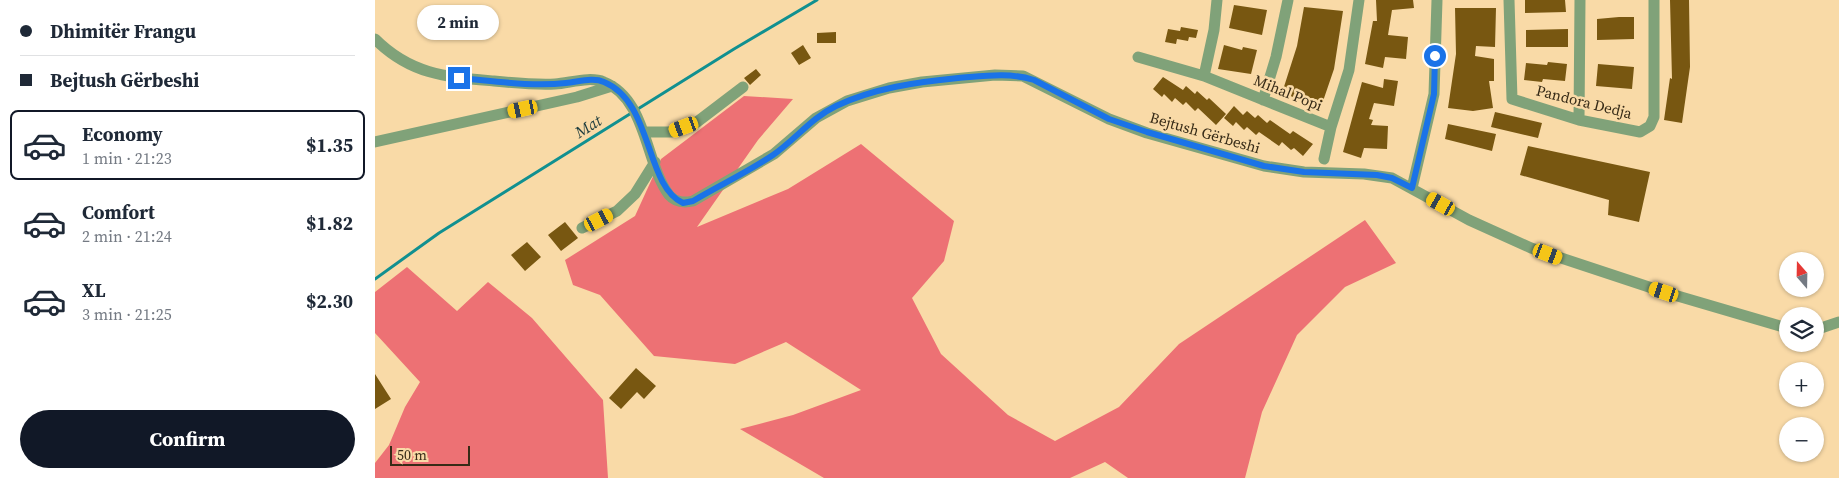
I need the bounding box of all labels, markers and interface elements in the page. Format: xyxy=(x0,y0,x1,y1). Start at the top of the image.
callout: 2 min xyxy=(418,5,500,40)
text: 2 min xyxy=(437,11,479,33)
text: Dhimitër Frangu xyxy=(50,18,196,44)
route start xyxy=(1424,45,1446,67)
text: Bejtush Gërbeshi xyxy=(50,67,199,93)
route end xyxy=(448,67,470,89)
street label: Mihal Popi xyxy=(1251,69,1326,116)
street label: Pandora Dedja xyxy=(1534,79,1635,124)
car xyxy=(506,99,539,119)
street label: Bejtush Gërbeshi xyxy=(1147,107,1263,158)
water label: Mat xyxy=(569,109,606,143)
car xyxy=(667,115,700,139)
text: Economy xyxy=(82,121,163,147)
icon: car xyxy=(22,123,67,168)
text: $1.35 xyxy=(306,132,353,158)
text: 1 min · 21:23 xyxy=(82,147,172,169)
car xyxy=(1424,190,1457,218)
text: Comfort xyxy=(82,199,155,225)
icon: car xyxy=(22,201,67,246)
car xyxy=(582,207,615,233)
text: $1.82 xyxy=(306,210,353,236)
text: 2 min · 21:24 xyxy=(82,225,172,247)
car xyxy=(1531,242,1564,266)
north arrow xyxy=(1779,252,1824,298)
map controls xyxy=(1779,252,1824,462)
text: XL xyxy=(82,277,105,303)
icon: car xyxy=(22,279,67,324)
car xyxy=(1647,280,1680,304)
text: $2.30 xyxy=(306,288,353,314)
text: 3 min · 21:25 xyxy=(82,303,172,325)
button: layers xyxy=(1779,307,1824,352)
button: + xyxy=(1779,362,1824,407)
button: Confirm xyxy=(20,410,355,468)
button: − xyxy=(1779,417,1824,462)
scale bar xyxy=(390,443,470,466)
text: 50 m xyxy=(397,445,427,465)

